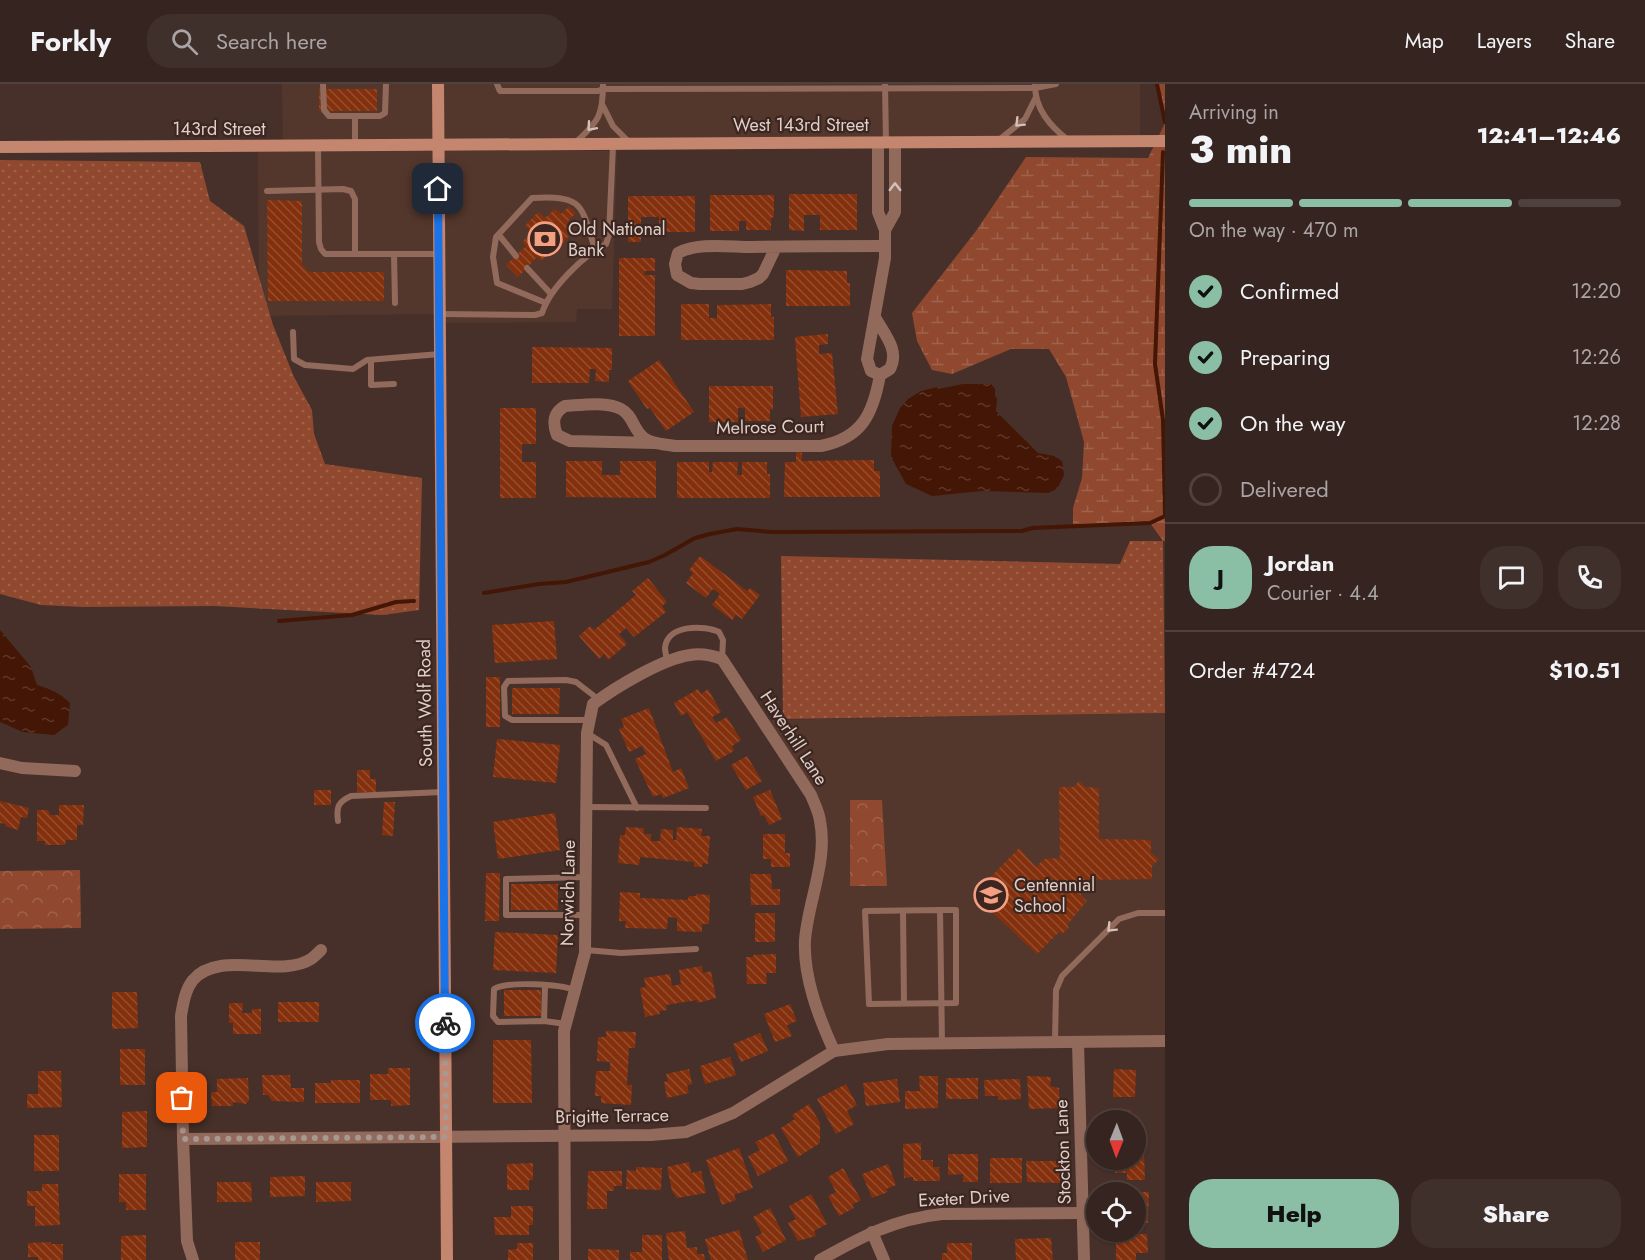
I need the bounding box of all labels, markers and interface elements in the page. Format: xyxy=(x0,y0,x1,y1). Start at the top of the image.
search box xyxy=(147,14,567,68)
text: Forkly xyxy=(30,21,111,62)
icon: search xyxy=(168,25,201,58)
text: Search here xyxy=(216,25,327,57)
text: Map xyxy=(1405,26,1444,56)
text: Layers xyxy=(1477,26,1532,56)
text: Share xyxy=(1565,26,1615,56)
text: Arriving in xyxy=(1189,98,1279,127)
street label: West 143rd Street xyxy=(733,112,870,138)
street label: 143rd Street xyxy=(172,116,266,142)
one-way arrow xyxy=(1015,117,1026,127)
text: 12:41–12:46 xyxy=(1477,119,1621,151)
one-way arrow xyxy=(587,120,598,131)
text: 3 min xyxy=(1189,121,1292,178)
pin xyxy=(412,163,463,214)
icon: home xyxy=(421,172,454,205)
one-way arrow xyxy=(889,183,901,192)
place label: Old National Bank xyxy=(568,216,666,263)
text: On the way · 470 m xyxy=(1189,216,1359,245)
bank icon: Old National Bank xyxy=(527,221,563,257)
icon: check xyxy=(1189,275,1222,308)
text: Confirmed xyxy=(1240,275,1339,307)
text: 12:20 xyxy=(1571,277,1621,306)
icon: check xyxy=(1189,341,1222,374)
text: Preparing xyxy=(1240,341,1331,373)
text: 12:26 xyxy=(1572,343,1621,372)
icon: check xyxy=(1189,407,1222,440)
text: On the way xyxy=(1240,407,1345,439)
text: 12:28 xyxy=(1572,409,1621,438)
street label: Melrose Court xyxy=(716,413,825,441)
text: Delivered xyxy=(1240,473,1329,505)
button: chat xyxy=(1480,546,1543,609)
button: phone xyxy=(1558,546,1621,609)
text: Jordan xyxy=(1267,547,1334,579)
text: J xyxy=(1217,561,1224,593)
text: Courier · 4.4 xyxy=(1267,579,1379,608)
street label: South Wolf Road xyxy=(411,639,439,767)
text: Order #4724 xyxy=(1189,654,1315,686)
text: $10.51 xyxy=(1549,654,1621,686)
street label: Haverhill Lane xyxy=(754,686,834,790)
street label: Norwich Lane xyxy=(554,840,582,946)
place label: Centennial School xyxy=(1014,872,1095,919)
school or university icon: Centennial School xyxy=(973,877,1009,913)
one-way arrow xyxy=(1107,921,1118,931)
courier xyxy=(415,993,475,1053)
icon: bike xyxy=(429,1007,462,1040)
pin xyxy=(156,1072,207,1123)
icon: bag xyxy=(165,1081,198,1114)
street label: Stockton Lane xyxy=(1048,1099,1078,1205)
street label: Brigitte Terrace xyxy=(555,1102,669,1130)
north arrow xyxy=(1086,1110,1146,1170)
map controls xyxy=(1086,1110,1146,1242)
button: Help xyxy=(1189,1179,1399,1248)
button: Share xyxy=(1411,1179,1621,1248)
button: locate xyxy=(1086,1182,1146,1242)
street label: Exeter Drive xyxy=(918,1183,1010,1213)

